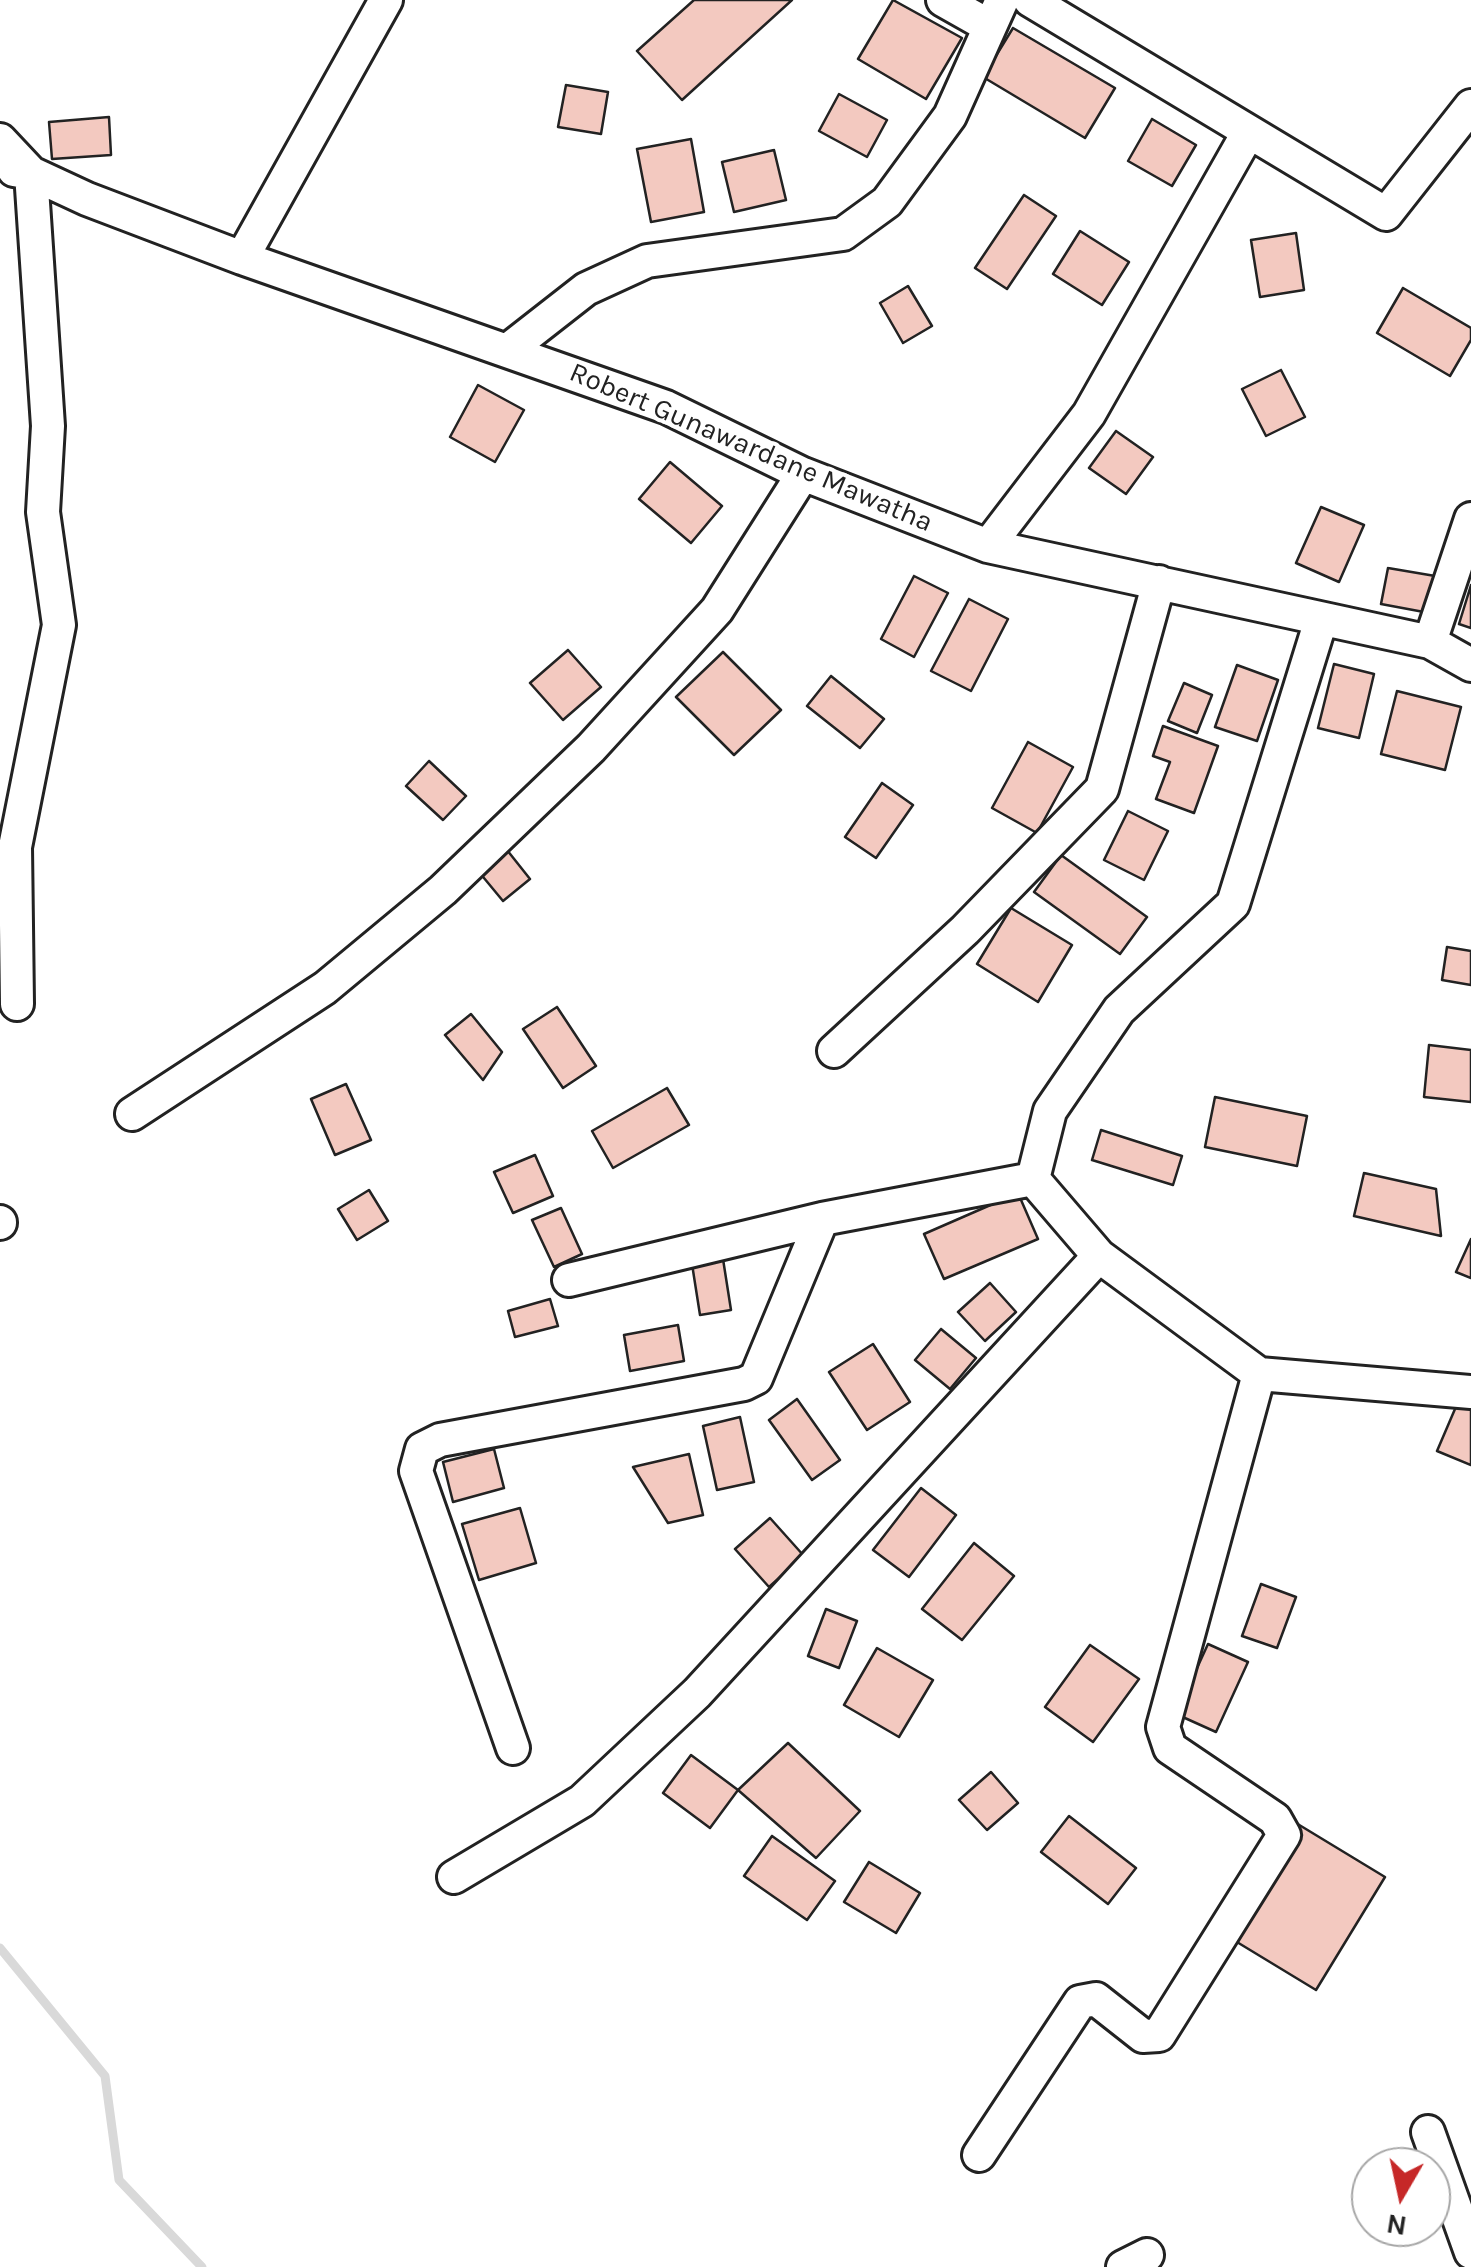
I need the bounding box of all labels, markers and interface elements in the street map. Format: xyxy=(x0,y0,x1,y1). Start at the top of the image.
street label: Robert Gunawardane Mawatha xyxy=(564,356,938,540)
north arrow xyxy=(1351,2147,1451,2247)
text: N xyxy=(1384,2207,1409,2243)

